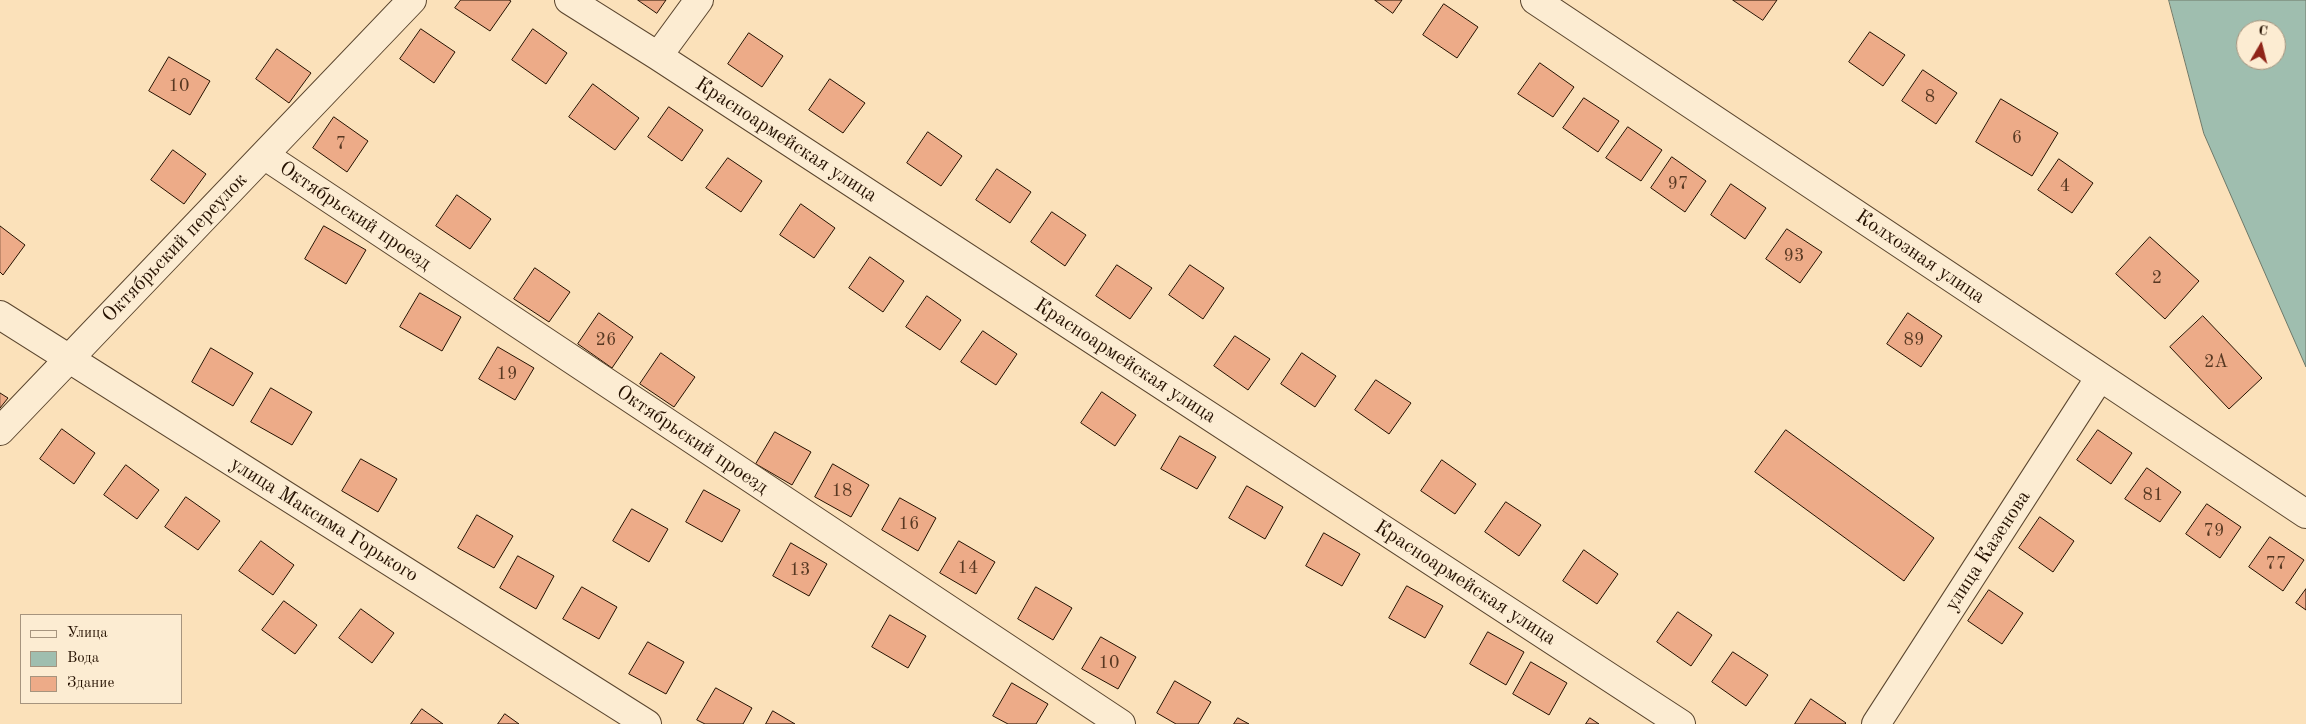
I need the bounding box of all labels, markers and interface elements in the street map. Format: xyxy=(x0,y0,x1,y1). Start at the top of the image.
north arrow xyxy=(2236,20,2286,70)
text: С xyxy=(2257,24,2269,39)
street label: Красноармейская улица xyxy=(691,72,881,208)
house number: 10 xyxy=(169,75,189,97)
house number: 8 xyxy=(1925,86,1935,108)
house number: 6 xyxy=(2012,127,2022,149)
house number: 7 xyxy=(336,133,346,155)
street label: Октябрьский проезд xyxy=(274,156,436,276)
street label: Октябрьский переулок xyxy=(97,168,253,328)
house number: 97 xyxy=(1668,173,1688,195)
house number: 4 xyxy=(2060,175,2070,197)
street label: Колхозная улица xyxy=(1851,205,1989,309)
house number: 93 xyxy=(1784,245,1804,267)
house number: 2 xyxy=(2152,267,2162,289)
street label: Красноармейская улица xyxy=(1030,293,1220,429)
house number: 26 xyxy=(596,329,616,351)
house number: 89 xyxy=(1904,329,1924,351)
house number: 2А xyxy=(2204,351,2228,373)
house number: 19 xyxy=(497,363,517,385)
street label: Октябрьский проезд xyxy=(611,380,773,500)
street label: улица Максима Горького xyxy=(225,452,423,588)
house number: 18 xyxy=(832,480,852,502)
house number: 81 xyxy=(2143,484,2163,506)
street label: улица Казенова xyxy=(1940,486,2036,616)
house number: 16 xyxy=(899,513,919,535)
street label: Красноармейская улица xyxy=(1370,515,1560,651)
house number: 79 xyxy=(2204,520,2224,542)
house number: 77 xyxy=(2266,553,2286,575)
house number: 14 xyxy=(958,557,978,579)
house number: 13 xyxy=(790,559,810,581)
legend xyxy=(20,614,182,704)
text: Улица xyxy=(67,626,108,641)
text: Вода xyxy=(67,651,99,666)
house number: 10 xyxy=(1099,652,1119,674)
text: Здание xyxy=(67,676,114,691)

